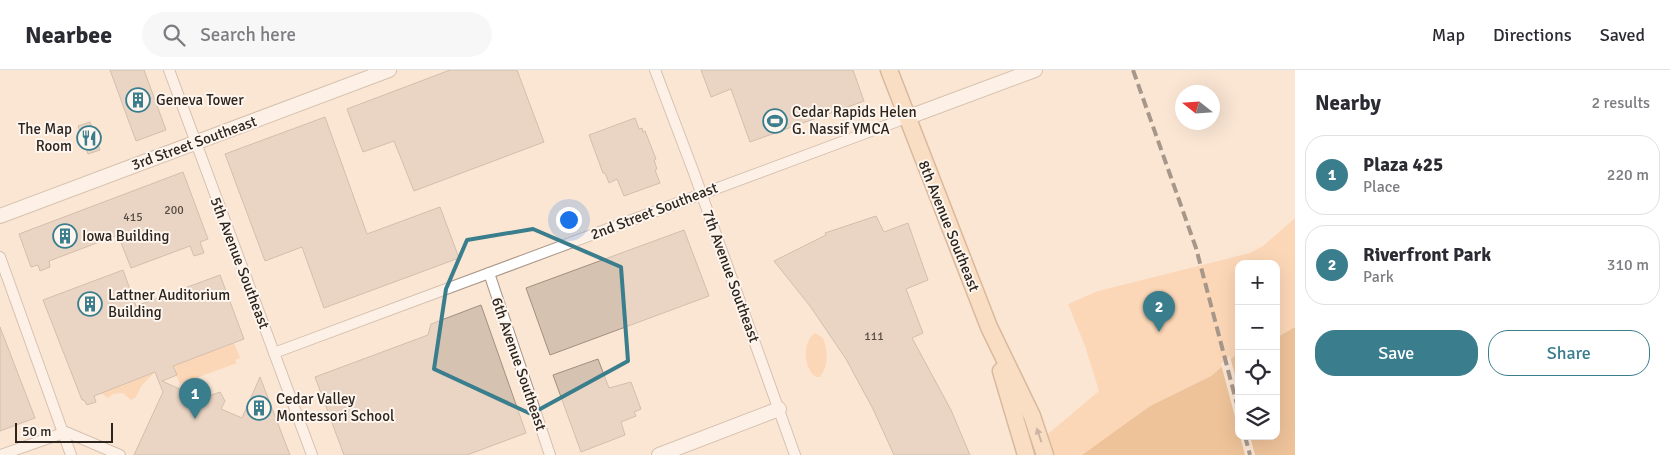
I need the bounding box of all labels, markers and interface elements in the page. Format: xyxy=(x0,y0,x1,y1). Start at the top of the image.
search box xyxy=(142,12,492,57)
text: Nearbee xyxy=(25,20,112,50)
icon: search xyxy=(160,21,188,49)
text: Search here xyxy=(200,23,296,47)
text: Map xyxy=(1432,24,1465,46)
text: Directions xyxy=(1493,24,1572,46)
text: Saved xyxy=(1600,24,1645,46)
north arrow xyxy=(1175,85,1220,130)
building icon: Geneva Tower xyxy=(125,87,151,113)
text: Nearby xyxy=(1315,90,1381,116)
place label: Geneva Tower xyxy=(156,91,244,109)
text: 2 results xyxy=(1591,93,1650,113)
place label: Cedar Rapids Helen G. Nassif YMCA xyxy=(792,103,917,138)
sports icon: Cedar Rapids Helen G. Nassif YMCA xyxy=(762,108,788,134)
street label: 3rd Street Southeast xyxy=(129,112,259,174)
place label: The Map Room xyxy=(18,120,72,155)
restaurant icon: The Map Room xyxy=(76,125,102,151)
text: Plaza 425 xyxy=(1363,153,1443,177)
street label: 8th Avenue Southeast xyxy=(914,158,984,294)
text: 1 xyxy=(1328,165,1336,185)
text: 220 m xyxy=(1607,165,1649,185)
text: Place xyxy=(1363,177,1400,197)
street label: 2nd Street Southeast xyxy=(588,178,720,244)
street label: 5th Avenue Southeast xyxy=(207,195,273,331)
house number: 200 xyxy=(164,203,184,218)
your location xyxy=(556,207,582,233)
street label: 7th Avenue Southeast xyxy=(699,207,763,345)
house number: 415 xyxy=(123,210,143,225)
building icon: Iowa Building xyxy=(52,223,78,249)
place label: Iowa Building xyxy=(82,227,169,245)
text: Riverfront Park xyxy=(1363,243,1491,267)
text: 2 xyxy=(1328,255,1336,275)
text: 310 m xyxy=(1607,255,1649,275)
map controls xyxy=(1235,260,1280,440)
button: + xyxy=(1235,260,1280,305)
text: Park xyxy=(1363,267,1394,287)
place label: Lattner Auditorium Building xyxy=(108,286,230,321)
building icon: Lattner Auditorium Building xyxy=(77,291,103,317)
pin: 2 xyxy=(1143,291,1175,332)
street label: 6th Avenue Southeast xyxy=(488,295,550,433)
button: − xyxy=(1235,305,1280,350)
house number: 111 xyxy=(864,329,884,344)
button: Save xyxy=(1315,330,1478,376)
button: Share xyxy=(1488,330,1650,376)
button: locate xyxy=(1235,350,1280,395)
pin: 1 xyxy=(179,378,211,419)
place label: Cedar Valley Montessori School xyxy=(276,390,394,425)
building icon: Cedar Valley Montessori School xyxy=(246,395,272,421)
button: layers xyxy=(1235,395,1280,440)
scale bar xyxy=(15,420,112,443)
text: 50 m xyxy=(22,423,51,440)
one-way arrow xyxy=(1034,428,1042,443)

